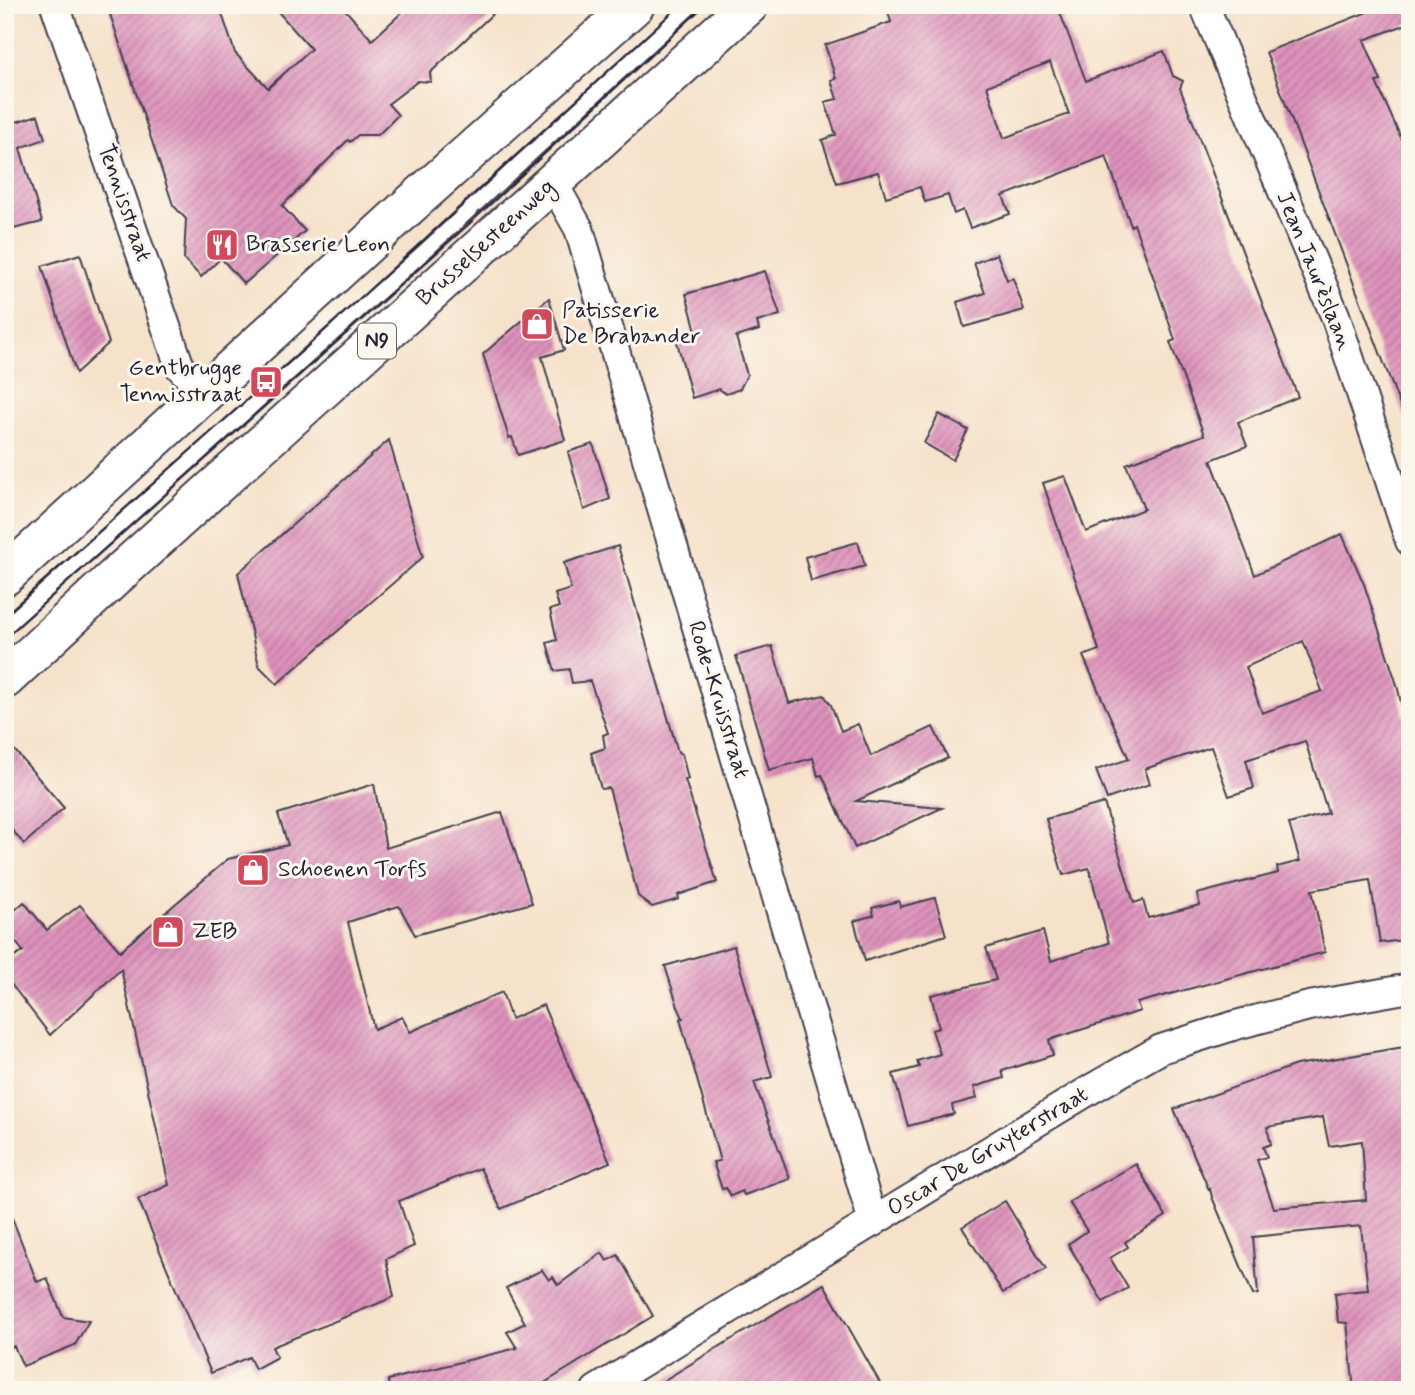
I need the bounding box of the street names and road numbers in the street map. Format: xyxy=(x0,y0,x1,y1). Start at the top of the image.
street label: Tennisstraat xyxy=(90,140,158,266)
street label: Brusselsesteenweg xyxy=(410,173,563,315)
street label: Jean Jaurèslaan xyxy=(1268,187,1360,355)
road number: N9 xyxy=(358,324,396,358)
street label: Rode-Kruisstraat xyxy=(680,618,756,782)
street label: Oscar De Gruyterstraat xyxy=(882,1080,1094,1224)

